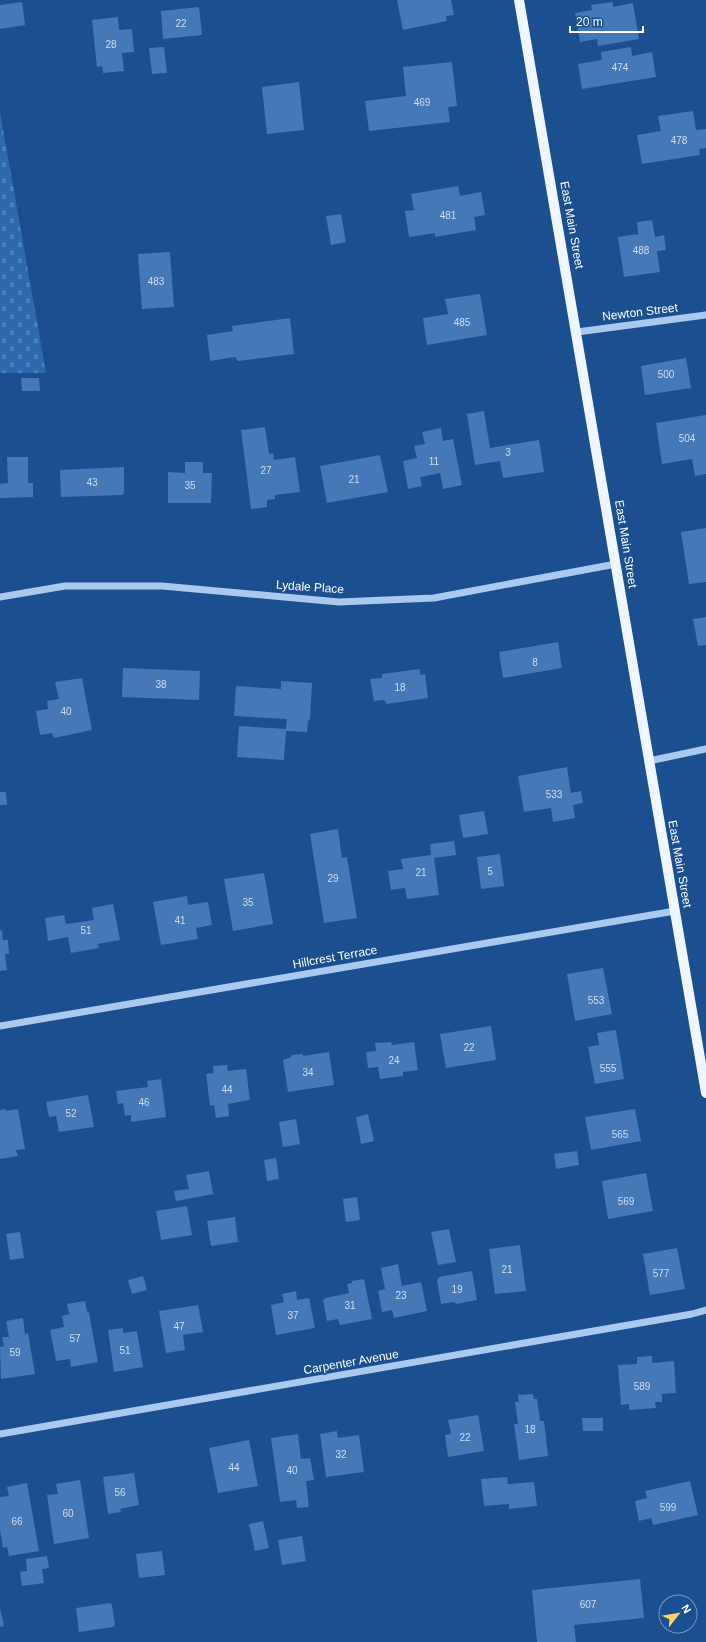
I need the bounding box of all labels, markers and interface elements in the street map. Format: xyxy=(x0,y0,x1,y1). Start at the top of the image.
scale bar xyxy=(570,8,643,34)
text: 20 m xyxy=(576,15,603,29)
house number: 22 xyxy=(175,18,187,29)
house number: 28 xyxy=(105,39,117,50)
house number: 474 xyxy=(612,62,629,73)
house number: 469 xyxy=(414,97,431,108)
house number: 478 xyxy=(671,135,688,146)
street label: East Main Street xyxy=(557,180,587,271)
house number: 481 xyxy=(440,210,457,221)
house number: 488 xyxy=(633,245,650,256)
house number: 483 xyxy=(148,276,165,287)
street label: Newton Street xyxy=(601,300,679,324)
house number: 485 xyxy=(454,317,471,328)
house number: 500 xyxy=(658,369,675,380)
house number: 504 xyxy=(679,433,696,444)
house number: 3 xyxy=(505,447,511,458)
house number: 11 xyxy=(429,456,440,467)
house number: 27 xyxy=(260,465,272,476)
house number: 21 xyxy=(348,474,360,485)
house number: 43 xyxy=(86,477,98,488)
house number: 35 xyxy=(184,480,196,491)
street label: East Main Street xyxy=(612,499,640,590)
street label: Lydale Place xyxy=(275,578,345,596)
house number: 8 xyxy=(532,657,538,668)
house number: 38 xyxy=(155,679,167,690)
house number: 18 xyxy=(394,682,406,693)
house number: 40 xyxy=(60,706,72,717)
house number: 533 xyxy=(546,789,563,800)
street label: East Main Street xyxy=(665,819,695,910)
house number: 5 xyxy=(487,866,493,877)
house number: 21 xyxy=(415,867,427,878)
house number: 29 xyxy=(327,873,339,884)
house number: 35 xyxy=(242,897,254,908)
house number: 41 xyxy=(174,915,186,926)
house number: 51 xyxy=(80,925,92,936)
street label: Hillcrest Terrace xyxy=(292,943,379,971)
house number: 553 xyxy=(588,995,605,1006)
house number: 22 xyxy=(463,1042,475,1053)
house number: 24 xyxy=(388,1055,400,1066)
house number: 555 xyxy=(600,1063,617,1074)
house number: 34 xyxy=(302,1067,314,1078)
house number: 44 xyxy=(221,1084,233,1095)
house number: 46 xyxy=(138,1097,150,1108)
house number: 52 xyxy=(65,1108,77,1119)
house number: 565 xyxy=(612,1129,629,1140)
house number: 569 xyxy=(618,1196,635,1207)
house number: 21 xyxy=(501,1264,513,1275)
house number: 577 xyxy=(653,1268,670,1279)
house number: 19 xyxy=(451,1284,463,1295)
house number: 23 xyxy=(395,1290,407,1301)
house number: 31 xyxy=(344,1300,356,1311)
house number: 37 xyxy=(287,1310,299,1321)
house number: 47 xyxy=(173,1321,185,1332)
house number: 57 xyxy=(69,1333,81,1344)
house number: 51 xyxy=(119,1345,131,1356)
house number: 59 xyxy=(9,1347,21,1358)
street label: Carpenter Avenue xyxy=(302,1347,400,1377)
house number: 589 xyxy=(634,1381,651,1392)
house number: 18 xyxy=(524,1424,536,1435)
house number: 22 xyxy=(459,1432,471,1443)
house number: 32 xyxy=(335,1449,347,1460)
house number: 44 xyxy=(228,1462,240,1473)
house number: 40 xyxy=(286,1465,298,1476)
house number: 56 xyxy=(114,1487,126,1498)
house number: 599 xyxy=(660,1502,677,1513)
house number: 60 xyxy=(62,1508,74,1519)
house number: 66 xyxy=(11,1516,23,1527)
north arrow xyxy=(658,1594,698,1634)
house number: 607 xyxy=(580,1599,597,1610)
text: N xyxy=(679,1602,694,1615)

